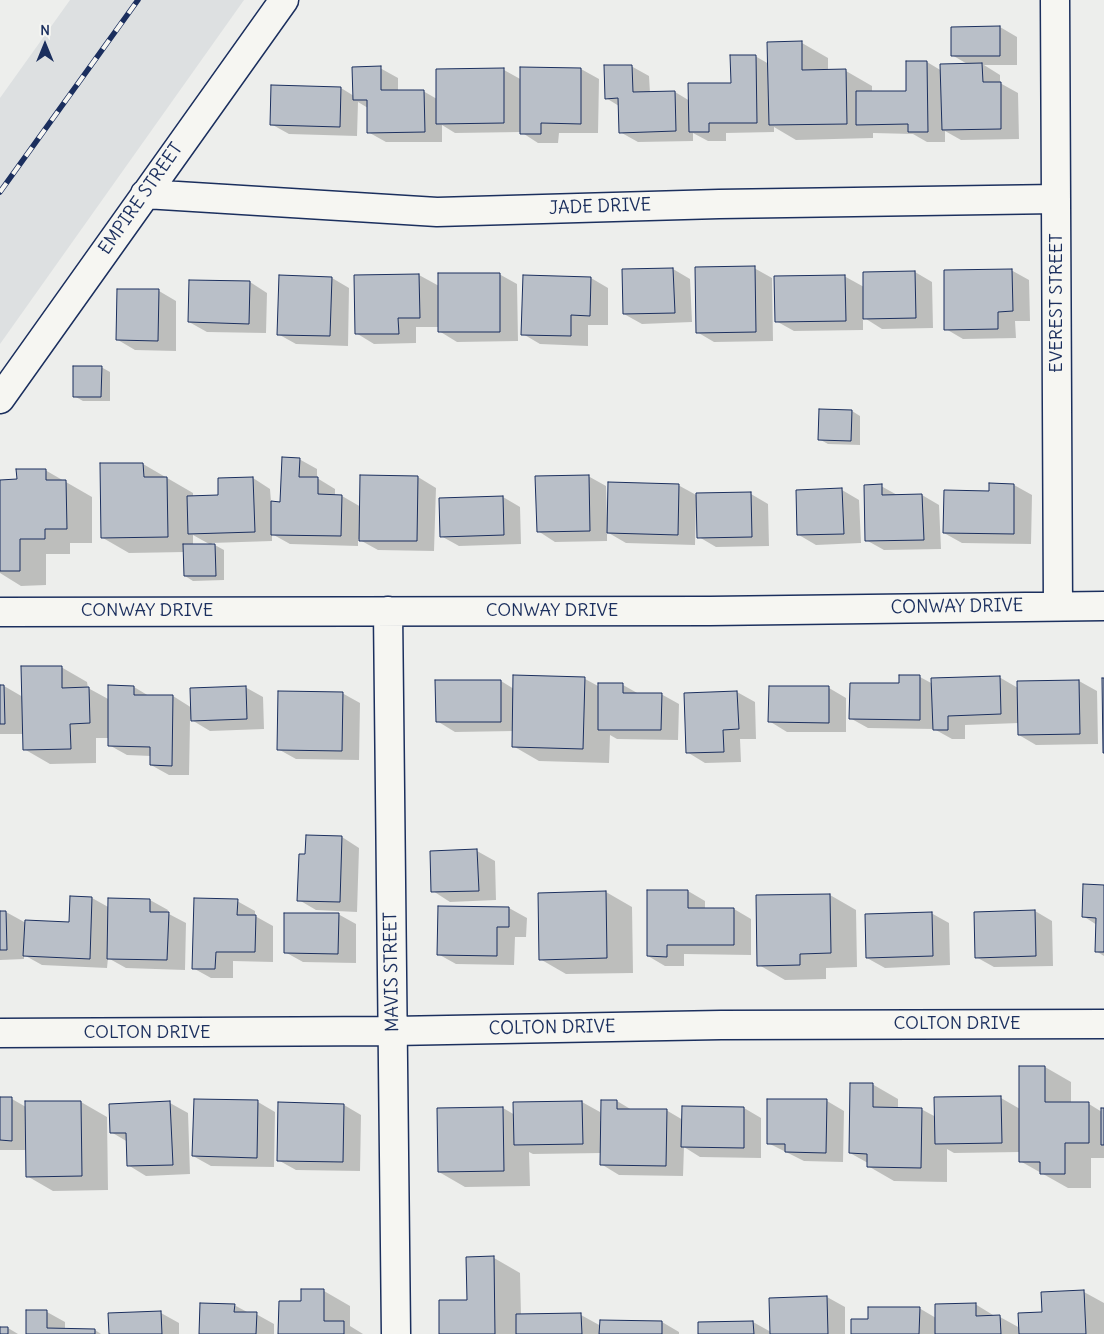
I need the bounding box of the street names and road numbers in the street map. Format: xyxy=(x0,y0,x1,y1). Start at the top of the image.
street label: EMPIRE STREET xyxy=(94,139,188,259)
street label: JADE DRIVE xyxy=(548,194,652,220)
street label: EVEREST STREET xyxy=(1046,233,1068,373)
street label: CONWAY DRIVE xyxy=(890,595,1024,619)
street label: CONWAY DRIVE xyxy=(81,600,213,622)
street label: CONWAY DRIVE xyxy=(486,600,618,622)
street label: MAVIS STREET xyxy=(380,912,404,1032)
street label: COLTON DRIVE xyxy=(894,1013,1020,1035)
street label: COLTON DRIVE xyxy=(488,1016,616,1040)
street label: COLTON DRIVE xyxy=(84,1022,210,1044)

